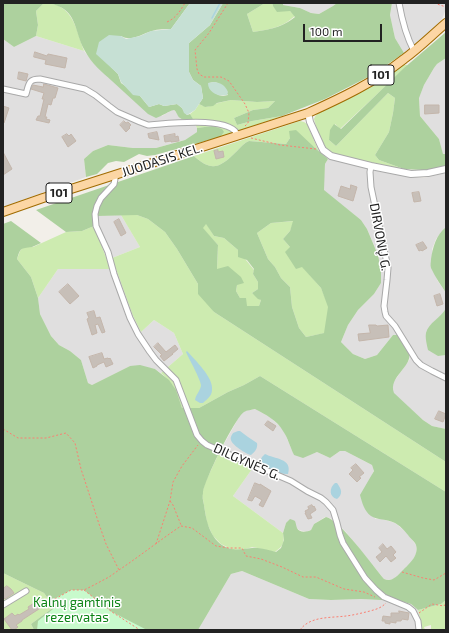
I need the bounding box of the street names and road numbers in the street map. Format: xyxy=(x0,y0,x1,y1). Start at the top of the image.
road number: 101 xyxy=(368,65,394,85)
street label: JUODASIS KEL. xyxy=(120,140,204,180)
road number: 101 xyxy=(46,183,72,203)
street label: DIRVONŲ G. xyxy=(366,202,394,272)
street label: DILGYNĖS G. xyxy=(211,440,283,484)

